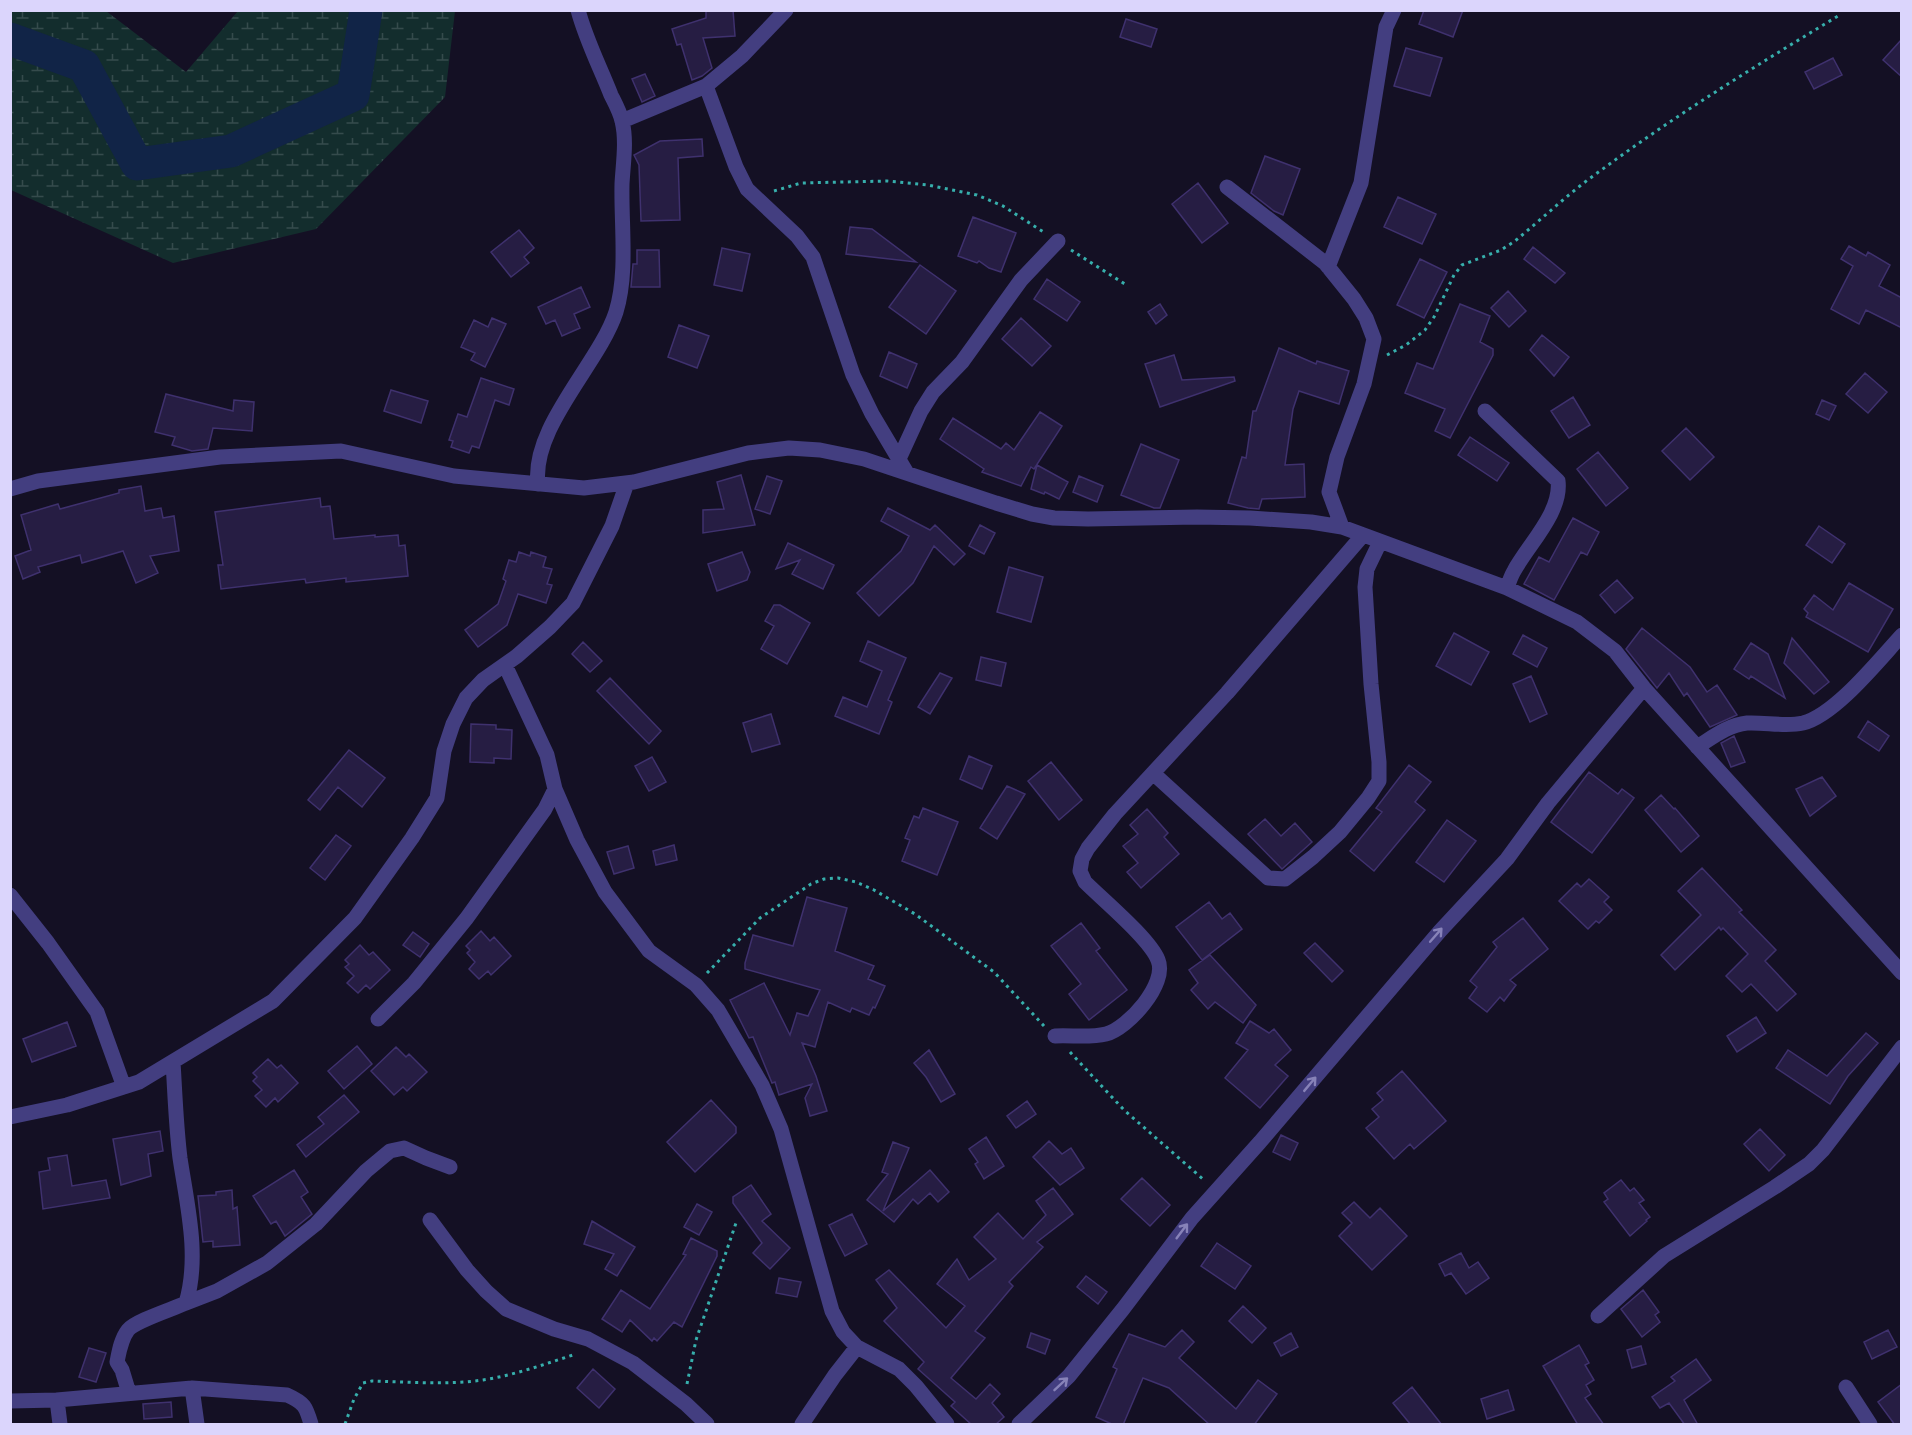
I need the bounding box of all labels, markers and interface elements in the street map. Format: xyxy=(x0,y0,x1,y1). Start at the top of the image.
one-way arrow xyxy=(1429,928,1443,943)
one-way arrow xyxy=(1303,1077,1317,1092)
one-way arrow xyxy=(1176,1223,1188,1239)
one-way arrow xyxy=(1053,1377,1068,1391)

